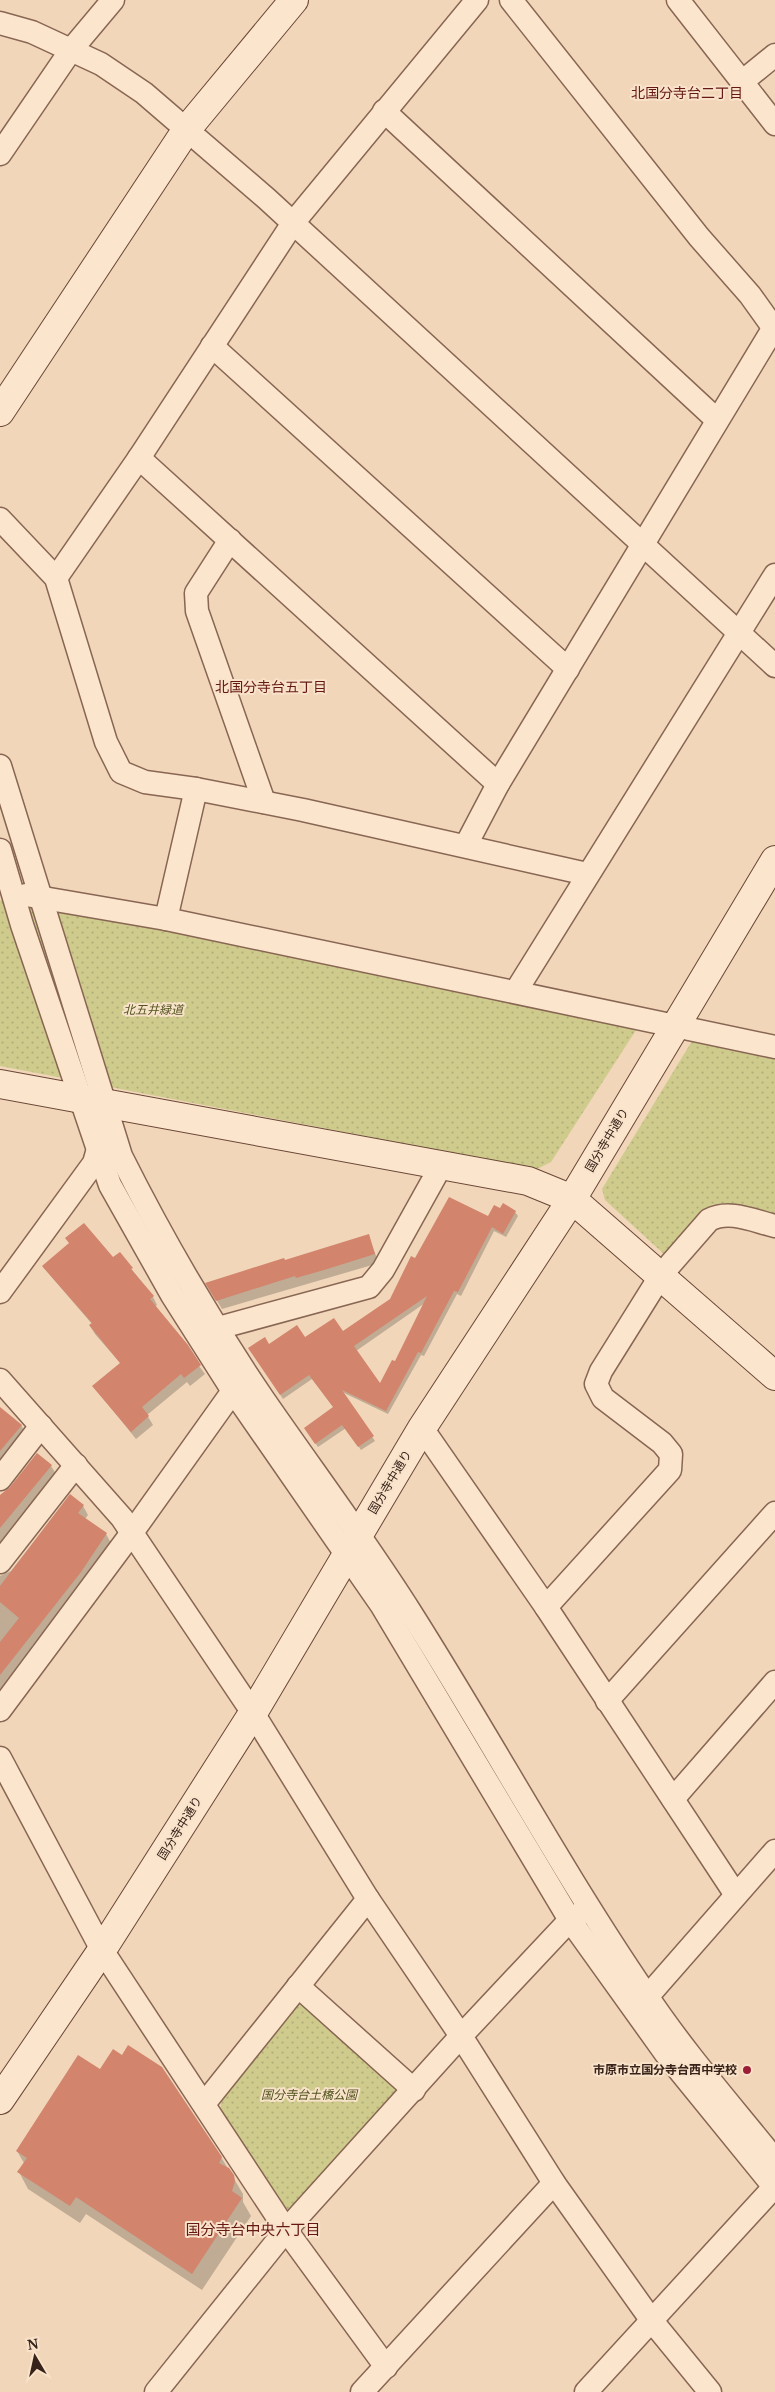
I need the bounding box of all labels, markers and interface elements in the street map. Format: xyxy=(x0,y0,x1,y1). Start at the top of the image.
district label: 北国分寺台二丁目 xyxy=(631,83,743,102)
district label: 北国分寺台五丁目 xyxy=(215,677,327,696)
park label: 北五井緑道 xyxy=(123,1001,185,1018)
street label: 国分寺中通り xyxy=(581,1104,632,1175)
street label: 国分寺中通り xyxy=(364,1446,415,1517)
street label: 国分寺中通り xyxy=(153,1793,206,1863)
place label: 市原市立国分寺台西中学校 xyxy=(593,2061,737,2078)
marker: 市原市立国分寺台西中学校 xyxy=(741,2064,753,2076)
park label: 国分寺台土橋公園 xyxy=(261,2086,359,2103)
district label: 国分寺台中央六丁目 xyxy=(185,2219,321,2239)
north arrow xyxy=(10,2332,60,2382)
text: N xyxy=(26,2333,40,2354)

